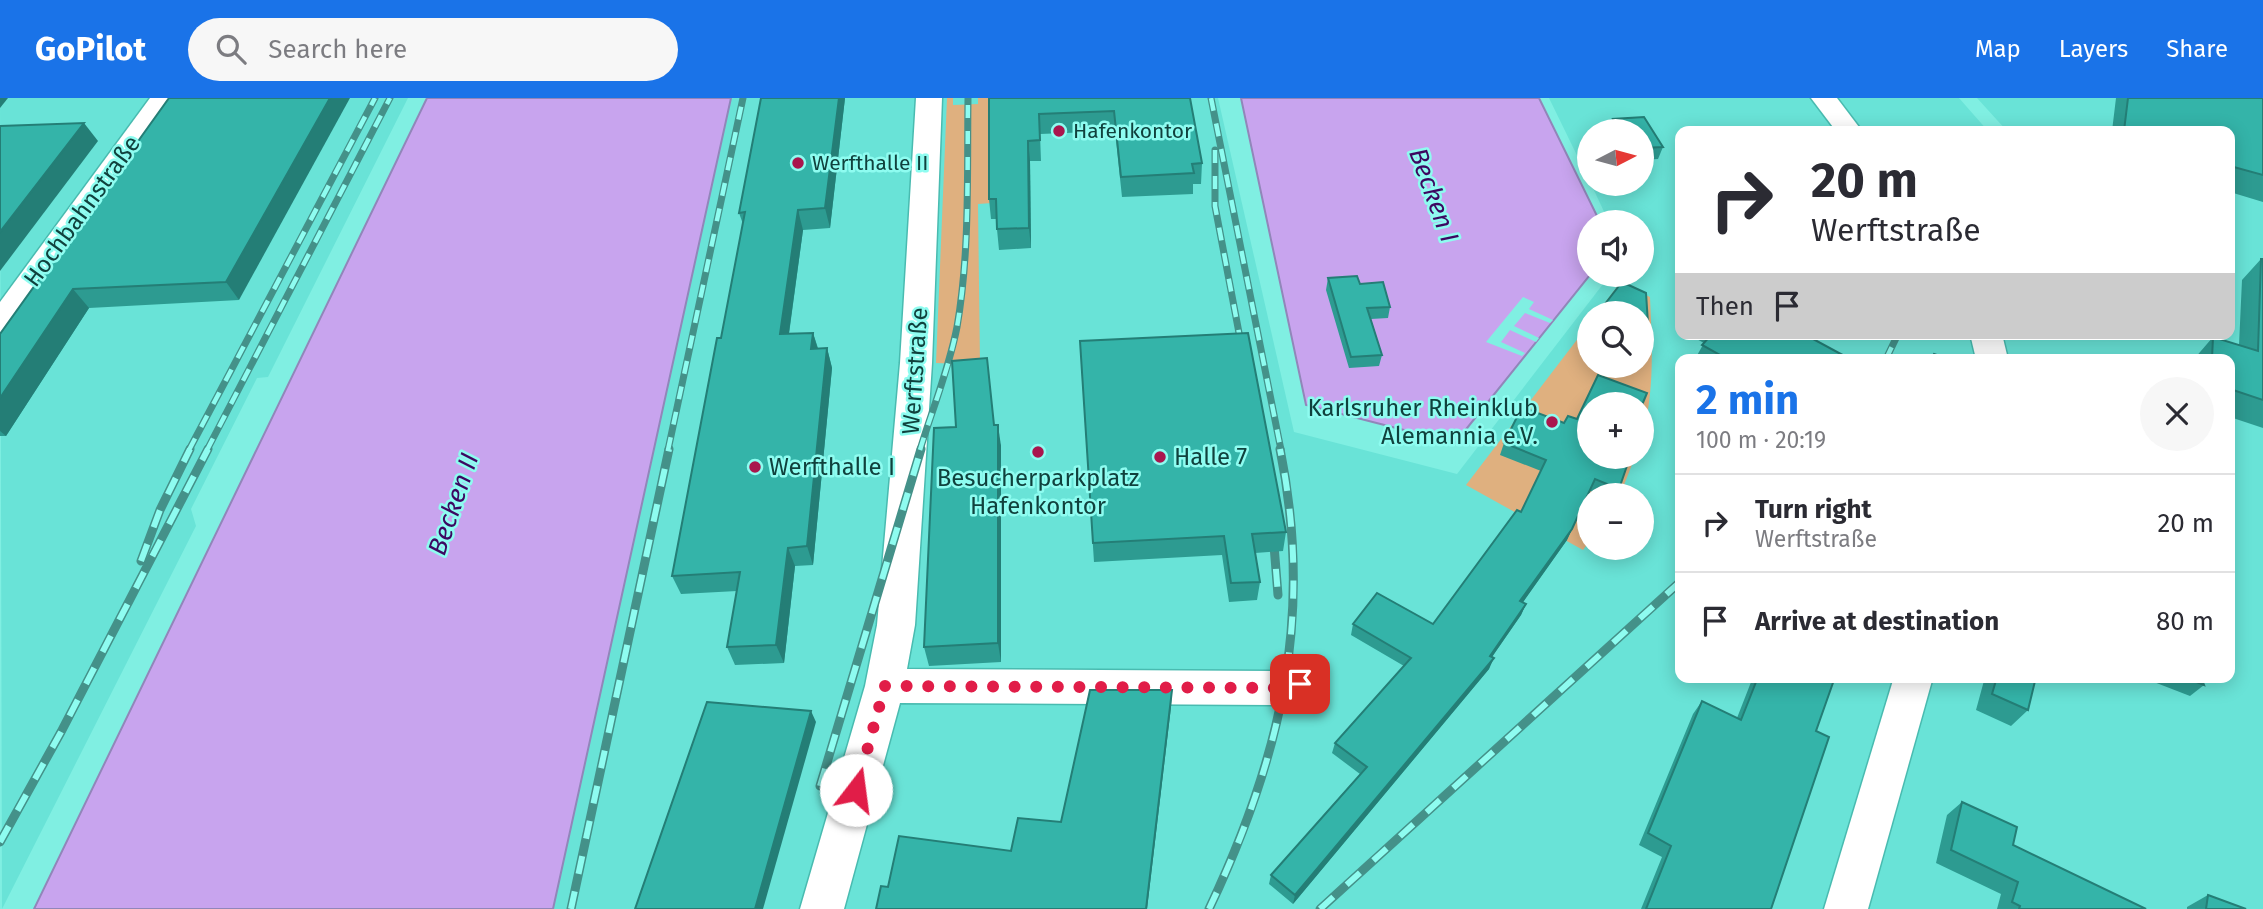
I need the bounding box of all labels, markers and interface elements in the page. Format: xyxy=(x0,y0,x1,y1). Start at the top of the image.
search box xyxy=(188,18,678,81)
text: GoPilot xyxy=(35,29,146,69)
icon: search xyxy=(212,30,250,68)
text: Search here xyxy=(268,34,407,65)
text: Map xyxy=(1975,35,2021,63)
text: Layers xyxy=(2059,35,2128,63)
text: Share xyxy=(2166,35,2228,63)
place label: Hafenkontor xyxy=(1073,118,1192,144)
north arrow xyxy=(1577,119,1654,196)
map controls xyxy=(1577,119,1654,560)
marker: Hafenkontor xyxy=(1051,123,1067,139)
street label: Hochbahnstraße xyxy=(18,130,146,292)
water label: Becken I xyxy=(1402,144,1465,247)
place label: Werfthalle II xyxy=(812,150,928,176)
text: 20 m xyxy=(1811,151,1918,210)
icon: right xyxy=(1696,154,1787,245)
marker: Werfthalle II xyxy=(790,155,806,171)
button: sound xyxy=(1577,210,1654,287)
text: Werftstraße xyxy=(1811,211,1981,249)
icon: arrive xyxy=(1768,287,1806,325)
text: Then xyxy=(1696,291,1754,322)
button: search xyxy=(1577,301,1654,378)
street label: Werftstraße xyxy=(897,307,933,435)
text: 2 min xyxy=(1696,375,1799,425)
button: close xyxy=(2140,377,2214,451)
button: + xyxy=(1577,392,1654,469)
place label: Karlsruher Rheinklub Alemannia e.V. xyxy=(1307,394,1538,450)
marker: Karlsruher Rheinklub Alemannia e.V. xyxy=(1544,414,1560,430)
text: 100 m · 20:19 xyxy=(1696,426,1826,454)
place label: Halle 7 xyxy=(1174,443,1247,471)
marker: Besucherparkplatz Hafenkontor xyxy=(1030,444,1046,460)
water label: Becken II xyxy=(422,449,485,559)
marker: Halle 7 xyxy=(1152,449,1168,465)
place label: Werfthalle I xyxy=(769,453,895,481)
marker: Werfthalle I xyxy=(747,459,763,475)
place label: Besucherparkplatz Hafenkontor xyxy=(937,464,1139,520)
button: − xyxy=(1577,483,1654,560)
text: Turn right xyxy=(1755,494,1872,525)
icon: right xyxy=(1696,504,1734,542)
text: 20 m xyxy=(2157,508,2214,539)
text: Werftstraße xyxy=(1755,525,1877,553)
icon: arrive xyxy=(1696,602,1734,640)
text: Arrive at destination xyxy=(1755,606,1999,637)
text: 80 m xyxy=(2156,606,2214,637)
pin xyxy=(1270,654,1330,714)
icon: arrive xyxy=(1281,665,1319,703)
position arrow xyxy=(819,753,893,827)

